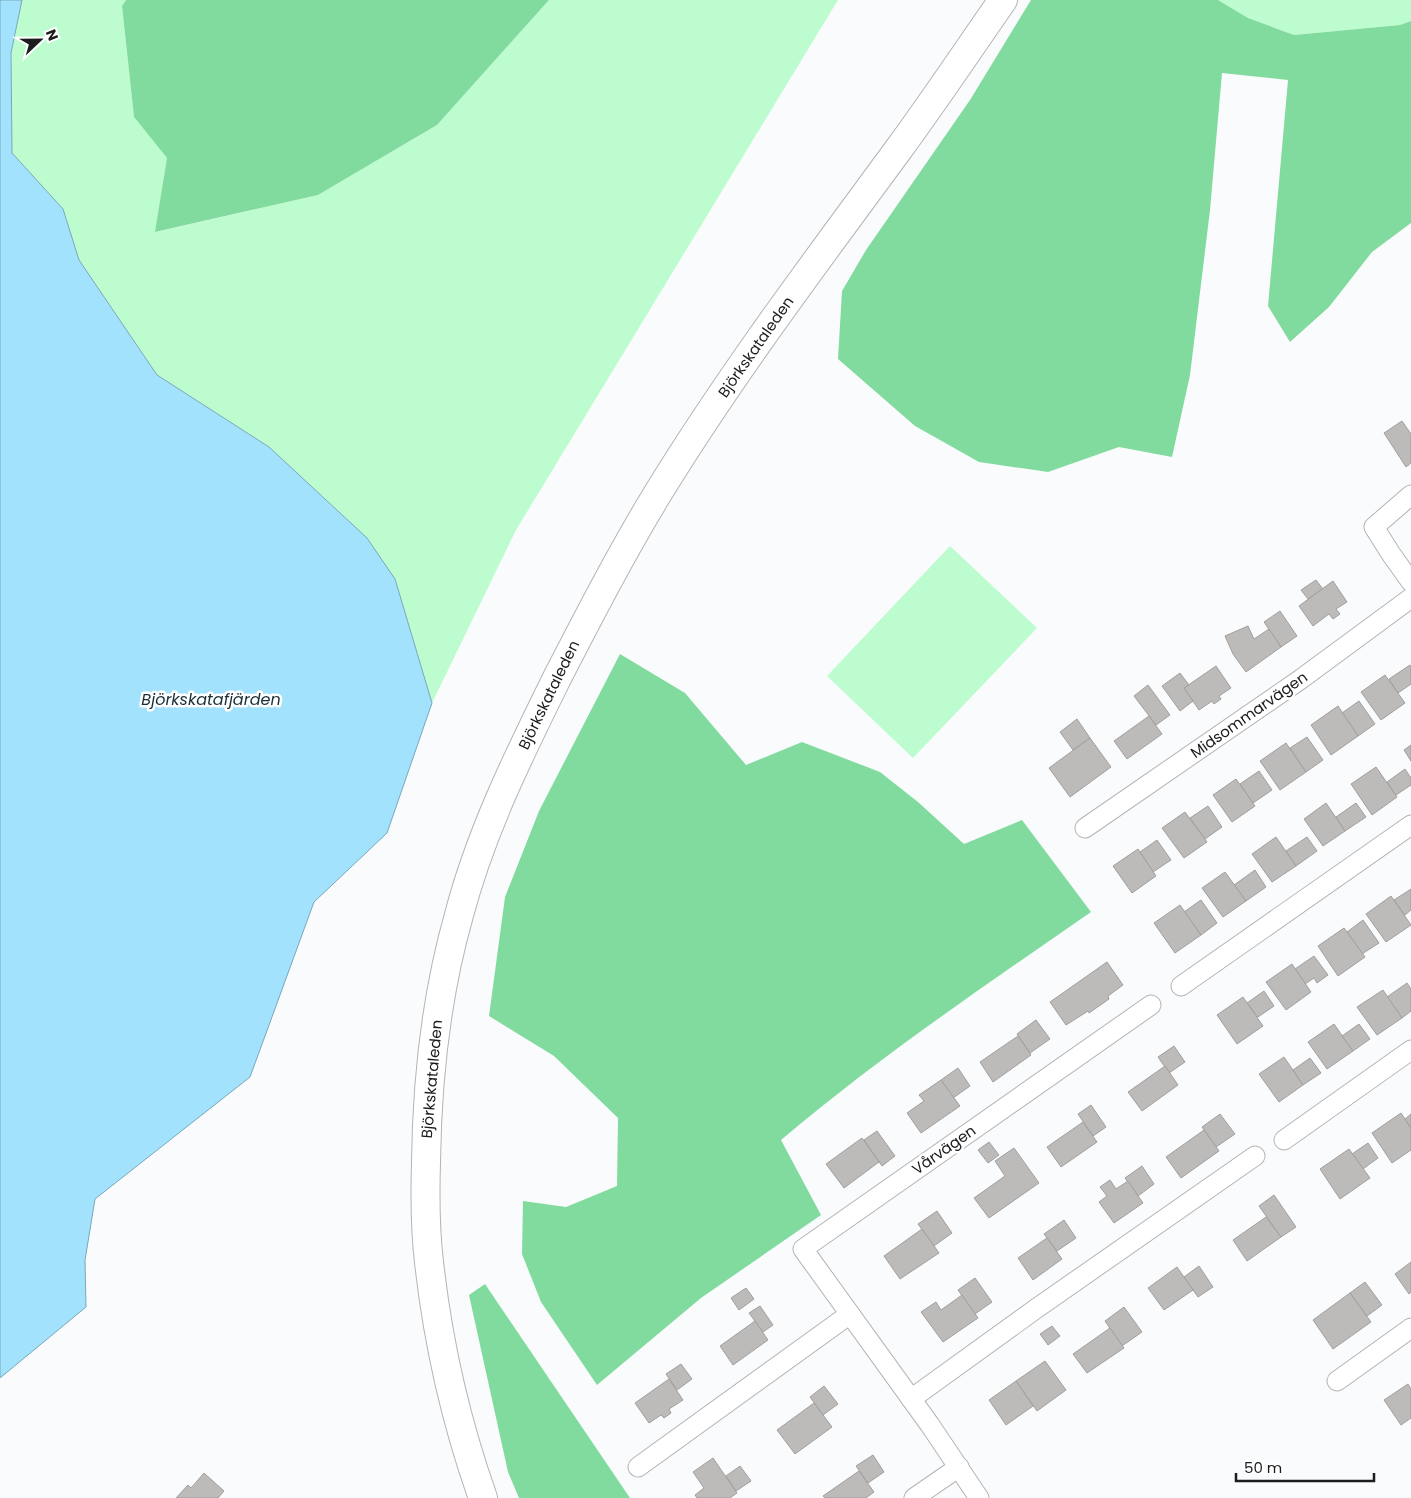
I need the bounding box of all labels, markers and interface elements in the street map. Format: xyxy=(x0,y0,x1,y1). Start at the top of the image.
north arrow xyxy=(15,15,65,65)
text: N xyxy=(41,27,63,44)
street label: Björkskataleden xyxy=(713,292,798,402)
street label: Björkskataleden xyxy=(513,637,584,753)
street label: Midsommarvägen xyxy=(1186,666,1311,763)
water label: Björkskatafjärden xyxy=(141,688,281,711)
street label: Björkskataleden xyxy=(416,1019,447,1139)
street label: Vårvägen xyxy=(908,1120,980,1179)
scale bar xyxy=(1236,1450,1374,1482)
text: 50 m xyxy=(1244,1457,1282,1478)

